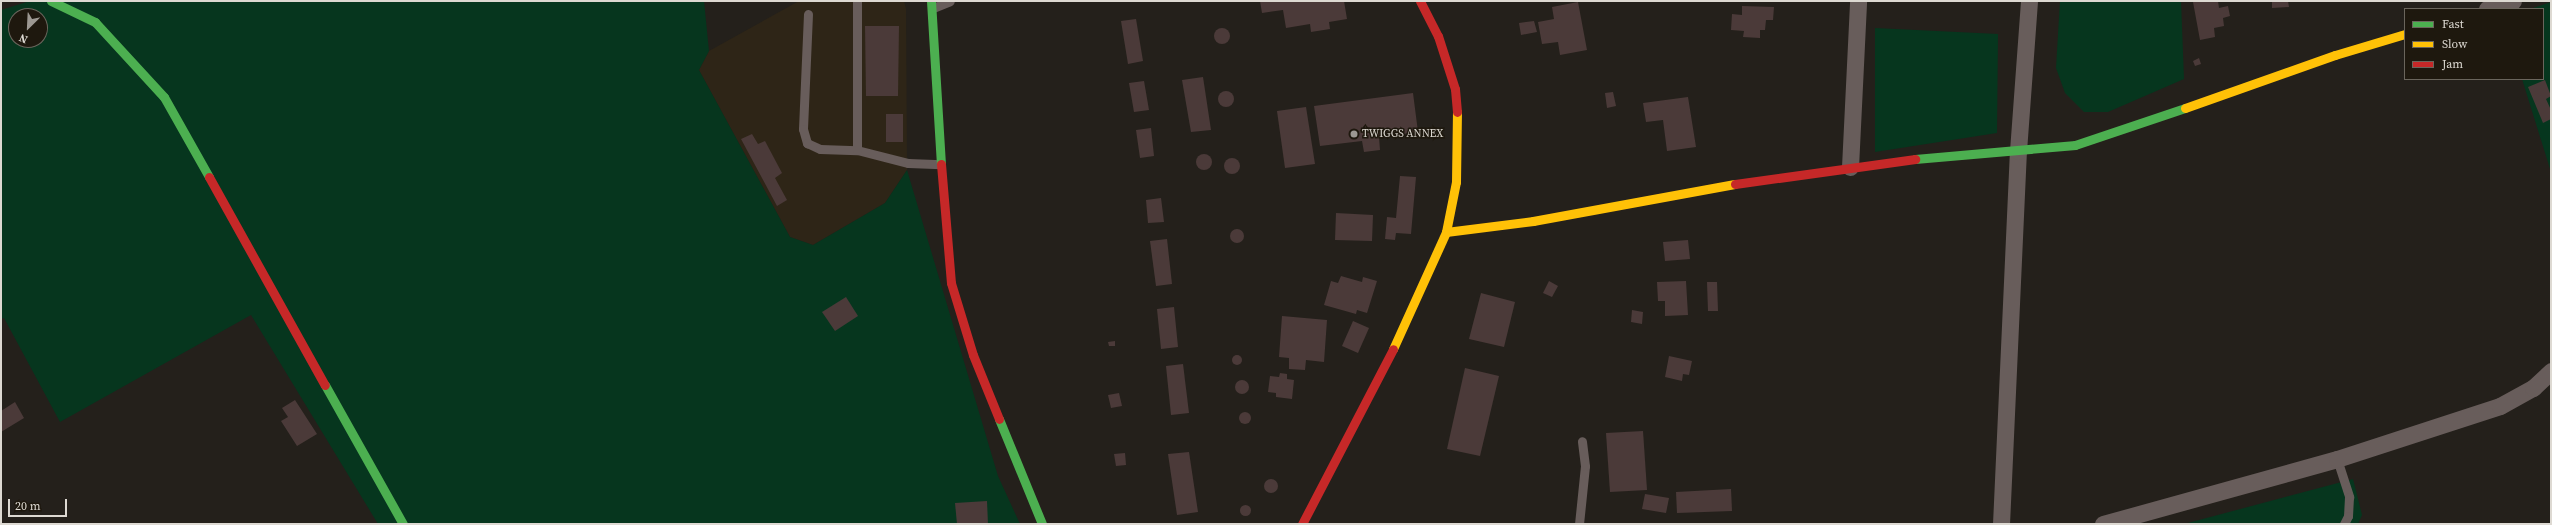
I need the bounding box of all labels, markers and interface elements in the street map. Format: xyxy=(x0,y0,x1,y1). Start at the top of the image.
north arrow xyxy=(8,8,48,48)
legend xyxy=(2404,8,2544,80)
text: Fast xyxy=(2442,16,2464,32)
text: N xyxy=(17,30,30,47)
text: Slow xyxy=(2442,36,2467,52)
text: Jam xyxy=(2442,56,2463,72)
place label: TWIGGS ANNEX xyxy=(1362,127,1443,141)
marker: TWIGGS ANNEX xyxy=(1349,129,1359,139)
scale bar xyxy=(10,491,69,517)
text: 20 m xyxy=(15,498,41,514)

